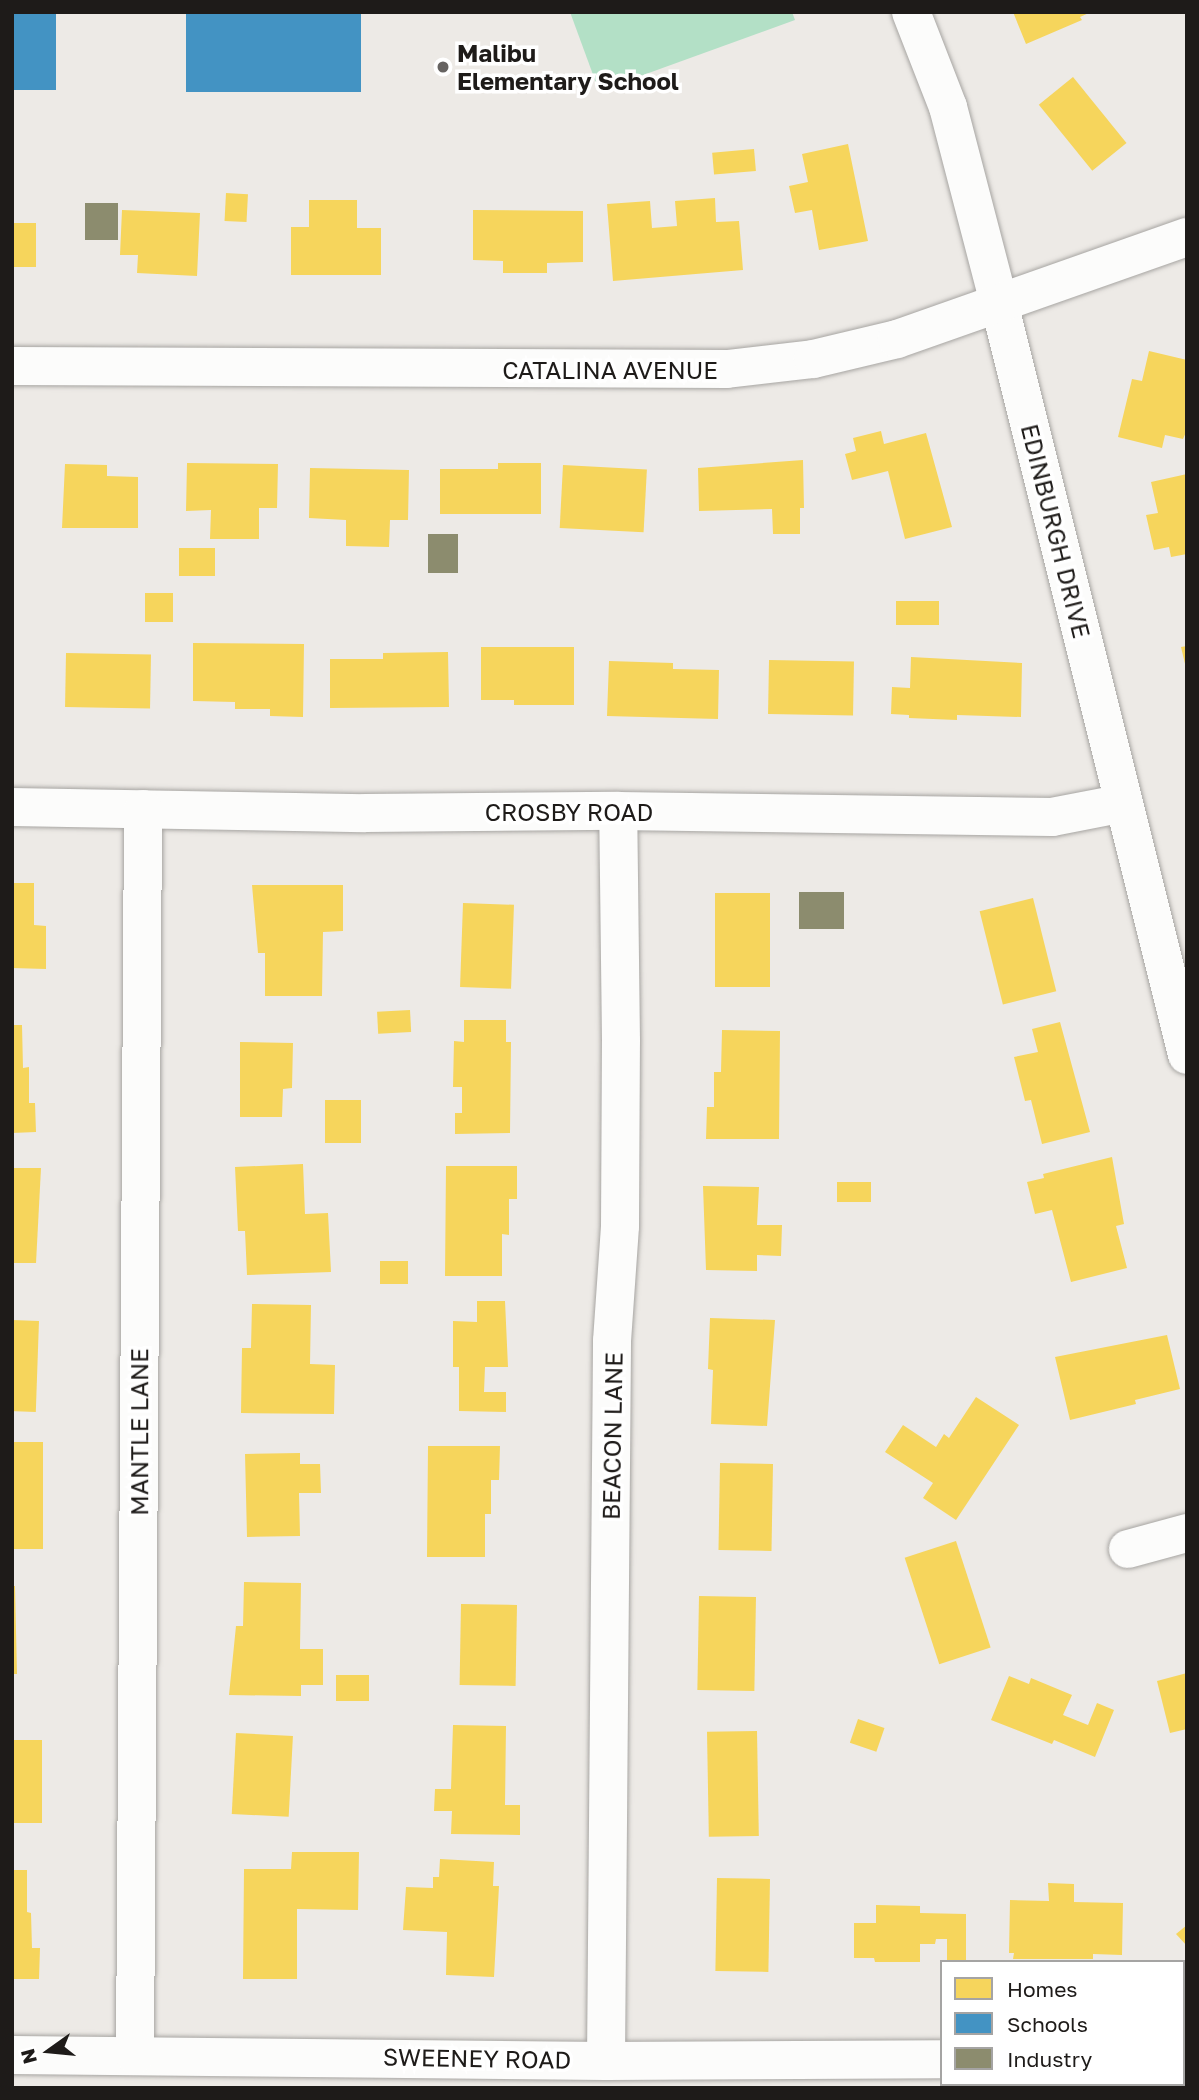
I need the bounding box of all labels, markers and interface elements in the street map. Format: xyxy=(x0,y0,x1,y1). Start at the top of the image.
place label: Malibu Elementary School xyxy=(457,39,679,95)
marker: Malibu Elementary School xyxy=(435,59,451,75)
street label: CATALINA AVENUE xyxy=(502,356,718,384)
street label: EDINBURGH DRIVE xyxy=(1015,421,1097,641)
street label: CROSBY ROAD xyxy=(485,798,653,826)
street label: MANTLE LANE xyxy=(125,1348,153,1516)
street label: BEACON LANE xyxy=(596,1352,628,1520)
legend xyxy=(940,1960,1185,2086)
text: Homes xyxy=(1007,1976,1077,2002)
text: Schools xyxy=(1007,2011,1088,2037)
north arrow xyxy=(14,2016,84,2086)
street label: SWEENEY ROAD xyxy=(383,2042,571,2074)
text: Industry xyxy=(1007,2046,1092,2072)
text: N xyxy=(15,2047,41,2067)

